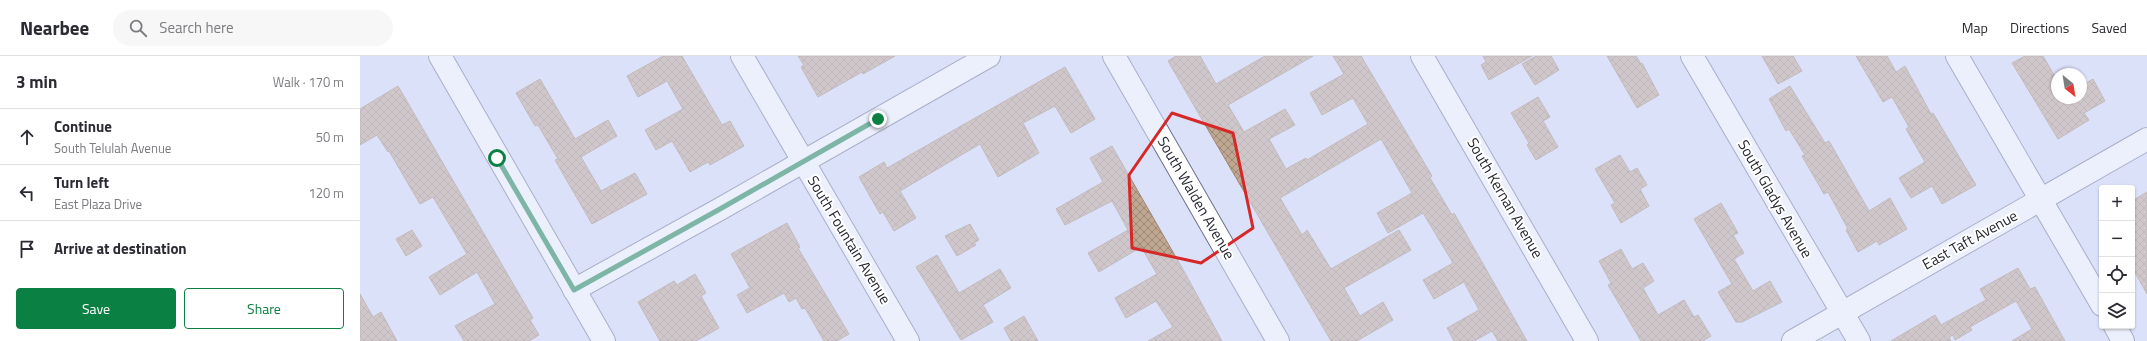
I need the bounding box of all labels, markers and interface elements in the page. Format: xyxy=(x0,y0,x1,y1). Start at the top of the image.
search box xyxy=(113,10,393,46)
text: Nearbee xyxy=(20,13,89,42)
text: Search here xyxy=(159,16,234,39)
icon: search xyxy=(127,17,149,39)
text: Map xyxy=(1962,17,1988,38)
text: Directions xyxy=(2010,17,2069,38)
text: Saved xyxy=(2091,17,2127,38)
north arrow xyxy=(2051,68,2087,104)
text: 3 min xyxy=(16,69,57,95)
text: Walk · 170 m xyxy=(273,72,344,92)
route end xyxy=(869,110,887,128)
text: Continue xyxy=(54,115,112,138)
icon: ahead xyxy=(16,126,38,148)
text: 50 m xyxy=(316,127,344,147)
street label: South Walden Avenue xyxy=(1152,132,1241,263)
street label: South Kernan Avenue xyxy=(1462,133,1549,262)
street label: South Gladys Avenue xyxy=(1732,135,1819,262)
text: South Telulah Avenue xyxy=(54,138,171,158)
route start xyxy=(488,149,506,167)
text: Turn left xyxy=(54,171,109,194)
street label: South Fountain Avenue xyxy=(802,171,897,308)
icon: left xyxy=(16,182,38,204)
text: 120 m xyxy=(308,183,344,203)
map controls xyxy=(2099,185,2135,329)
button: + xyxy=(2099,185,2135,221)
text: East Plaza Drive xyxy=(54,194,142,214)
street label: East Taft Avenue xyxy=(1918,204,2022,275)
button: − xyxy=(2099,221,2135,257)
text: Arrive at destination xyxy=(54,237,187,260)
icon: arrive xyxy=(16,238,38,260)
button: locate xyxy=(2099,257,2135,293)
button: Save xyxy=(16,288,176,329)
button: Share xyxy=(184,288,344,329)
button: layers xyxy=(2099,293,2135,329)

